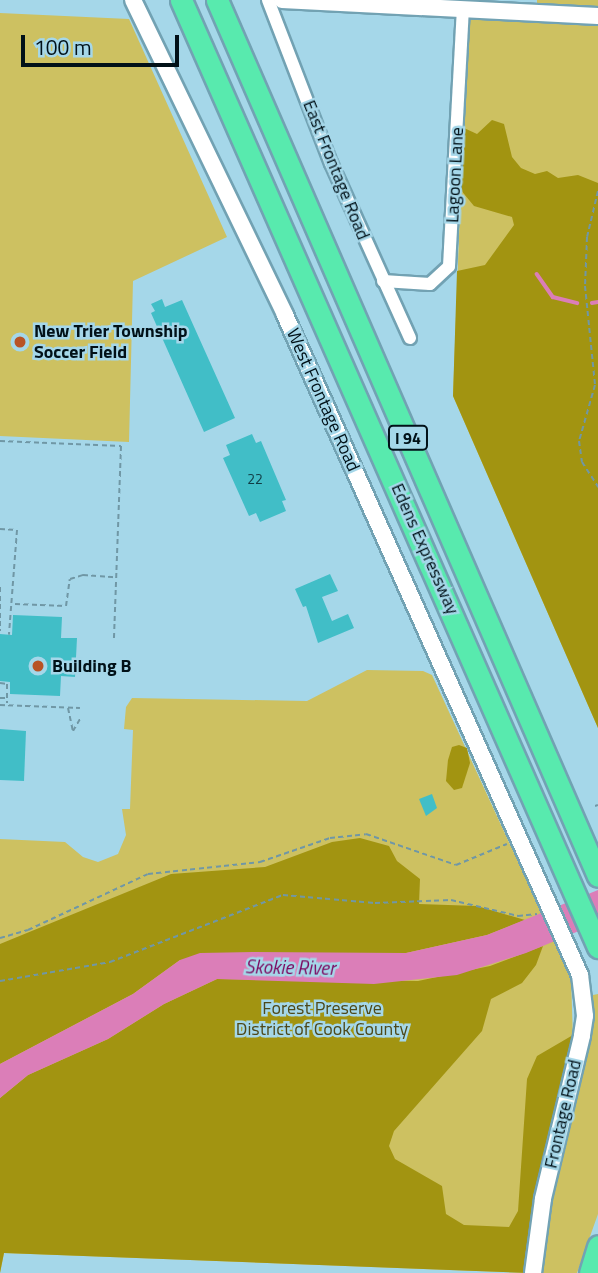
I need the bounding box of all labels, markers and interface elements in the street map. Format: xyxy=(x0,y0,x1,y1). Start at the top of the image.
scale bar xyxy=(24,21,182,65)
text: 100 m xyxy=(34,31,91,63)
street label: East Frontage Road xyxy=(298,97,374,243)
street label: Lagoon Lane xyxy=(442,127,468,223)
place label: New Trier Township Soccer Field xyxy=(34,321,188,364)
street label: West Frontage Road xyxy=(282,325,364,475)
marker: New Trier Township Soccer Field xyxy=(12,334,28,350)
road number: I 94 xyxy=(387,426,429,450)
house number: 22 xyxy=(247,471,263,487)
street label: Edens Expressway xyxy=(386,480,464,618)
place label: Building B xyxy=(52,655,131,677)
marker: Building B xyxy=(30,658,46,674)
water label: Skokie River xyxy=(245,955,335,979)
park label: Forest Preserve District of Cook County xyxy=(236,998,408,1040)
street label: Frontage Road xyxy=(540,1058,586,1170)

